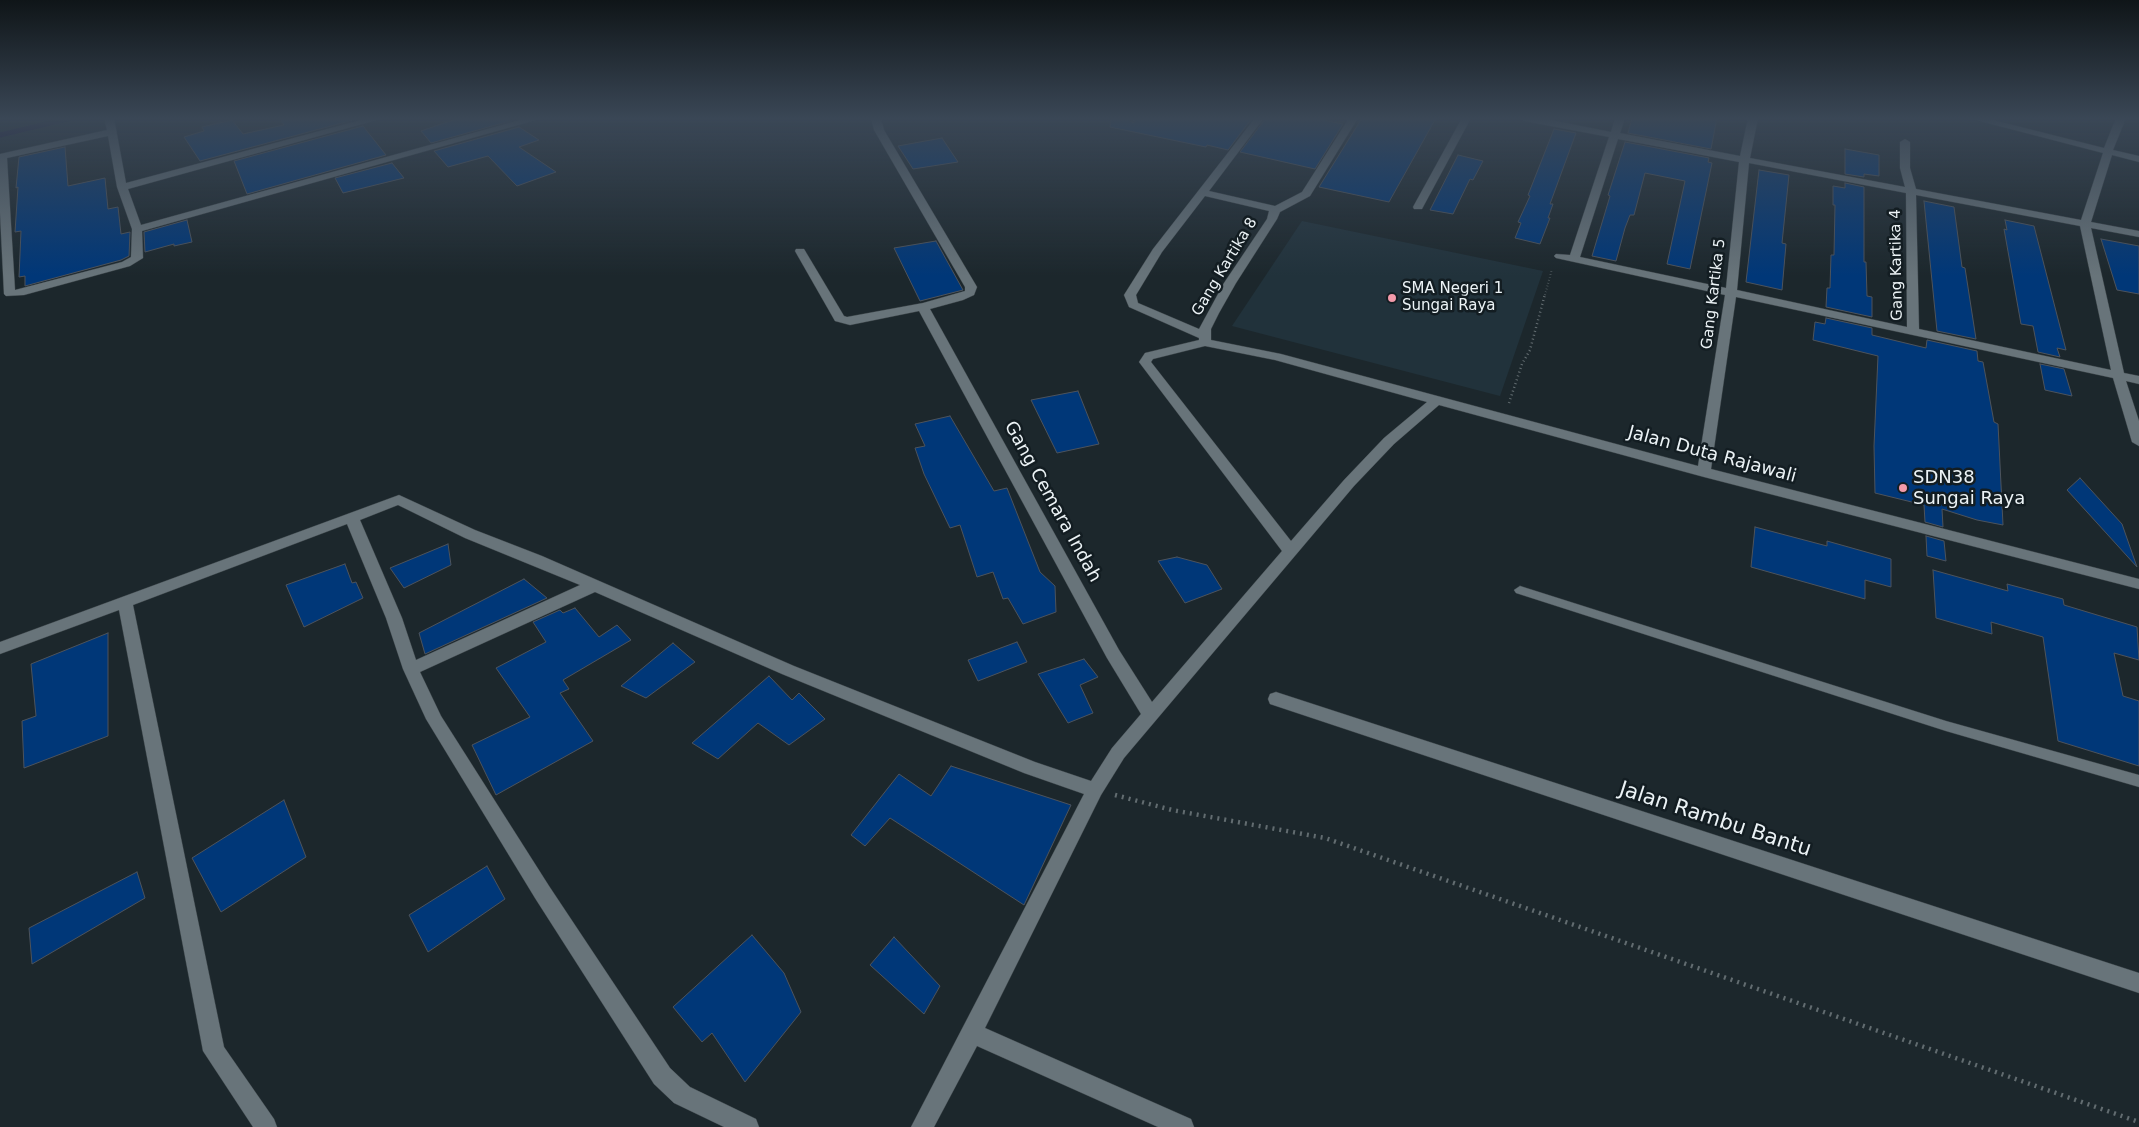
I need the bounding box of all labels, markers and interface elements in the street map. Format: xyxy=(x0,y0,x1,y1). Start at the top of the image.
street label: Gang Kartika 4 xyxy=(1887,209,1907,321)
street label: Gang Kartika 8 xyxy=(1189,215,1261,319)
street label: Gang Kartika 5 xyxy=(1698,238,1730,350)
place label: SMA Negeri 1 Sungai Raya xyxy=(1402,280,1503,315)
marker: SMA Negeri 1 Sungai Raya xyxy=(1386,292,1398,304)
street label: Gang Cemara Indah xyxy=(999,418,1105,586)
street label: Jalan Duta Rajawali xyxy=(1625,422,1799,488)
place label: SDN38 Sungai Raya xyxy=(1913,467,2025,509)
marker: SDN38 Sungai Raya xyxy=(1897,482,1909,494)
street label: Jalan Rambu Bantu xyxy=(1616,777,1814,863)

